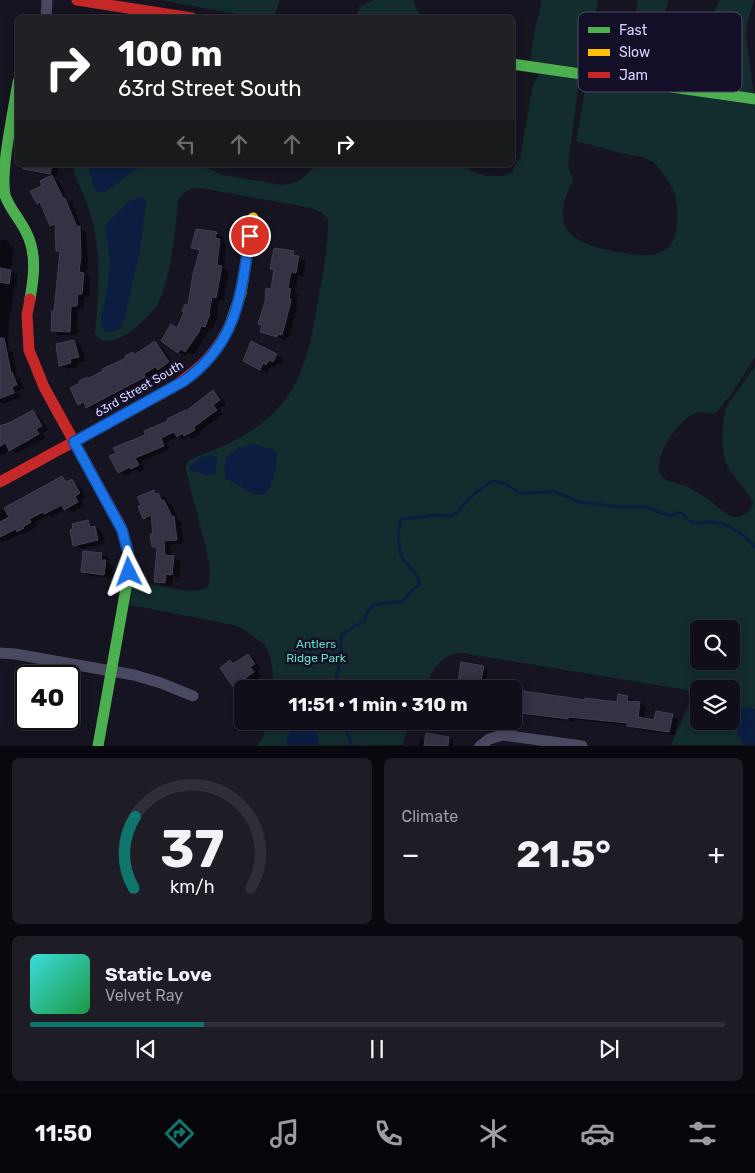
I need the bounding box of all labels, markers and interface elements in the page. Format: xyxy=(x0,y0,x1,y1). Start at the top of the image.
legend xyxy=(578,12,742,92)
text: Fast xyxy=(619,22,648,39)
text: 100 m xyxy=(118,33,223,75)
icon: right xyxy=(35,35,100,100)
text: Slow xyxy=(619,44,650,61)
text: Jam xyxy=(619,67,648,84)
text: 63rd Street South xyxy=(118,75,302,102)
icon: left xyxy=(172,130,200,158)
icon: ahead xyxy=(225,130,253,158)
icon: ahead xyxy=(278,130,306,158)
icon: right xyxy=(331,130,359,158)
pin xyxy=(229,215,271,257)
icon: arrive xyxy=(236,222,264,250)
street label: 63rd Street South xyxy=(92,358,186,420)
position arrow xyxy=(102,545,154,597)
map controls xyxy=(690,620,740,730)
button: search xyxy=(690,620,740,670)
park label: Antlers Ridge Park xyxy=(286,637,347,665)
speed limit sign: 40 xyxy=(15,665,80,730)
button: layers xyxy=(690,680,740,730)
text: 11:51 · 1 min · 310 m xyxy=(288,693,468,716)
text: Climate xyxy=(402,807,458,826)
text: 37 xyxy=(160,818,224,880)
text: 21.5° xyxy=(516,831,611,877)
text: − xyxy=(402,838,420,871)
text: + xyxy=(708,838,725,871)
text: km/h xyxy=(169,876,214,897)
text: Static Love xyxy=(105,963,212,986)
text: Velvet Ray xyxy=(105,986,183,1005)
icon: previous xyxy=(132,1035,160,1063)
icon: pause xyxy=(363,1035,391,1063)
icon: next xyxy=(595,1035,623,1063)
icon: directions xyxy=(162,1116,197,1151)
icon: music xyxy=(267,1116,302,1151)
icon: phone xyxy=(371,1116,406,1151)
icon: climate xyxy=(476,1116,511,1151)
icon: car xyxy=(580,1116,615,1151)
icon: filters xyxy=(685,1116,720,1151)
text: 11:50 xyxy=(35,1120,92,1147)

